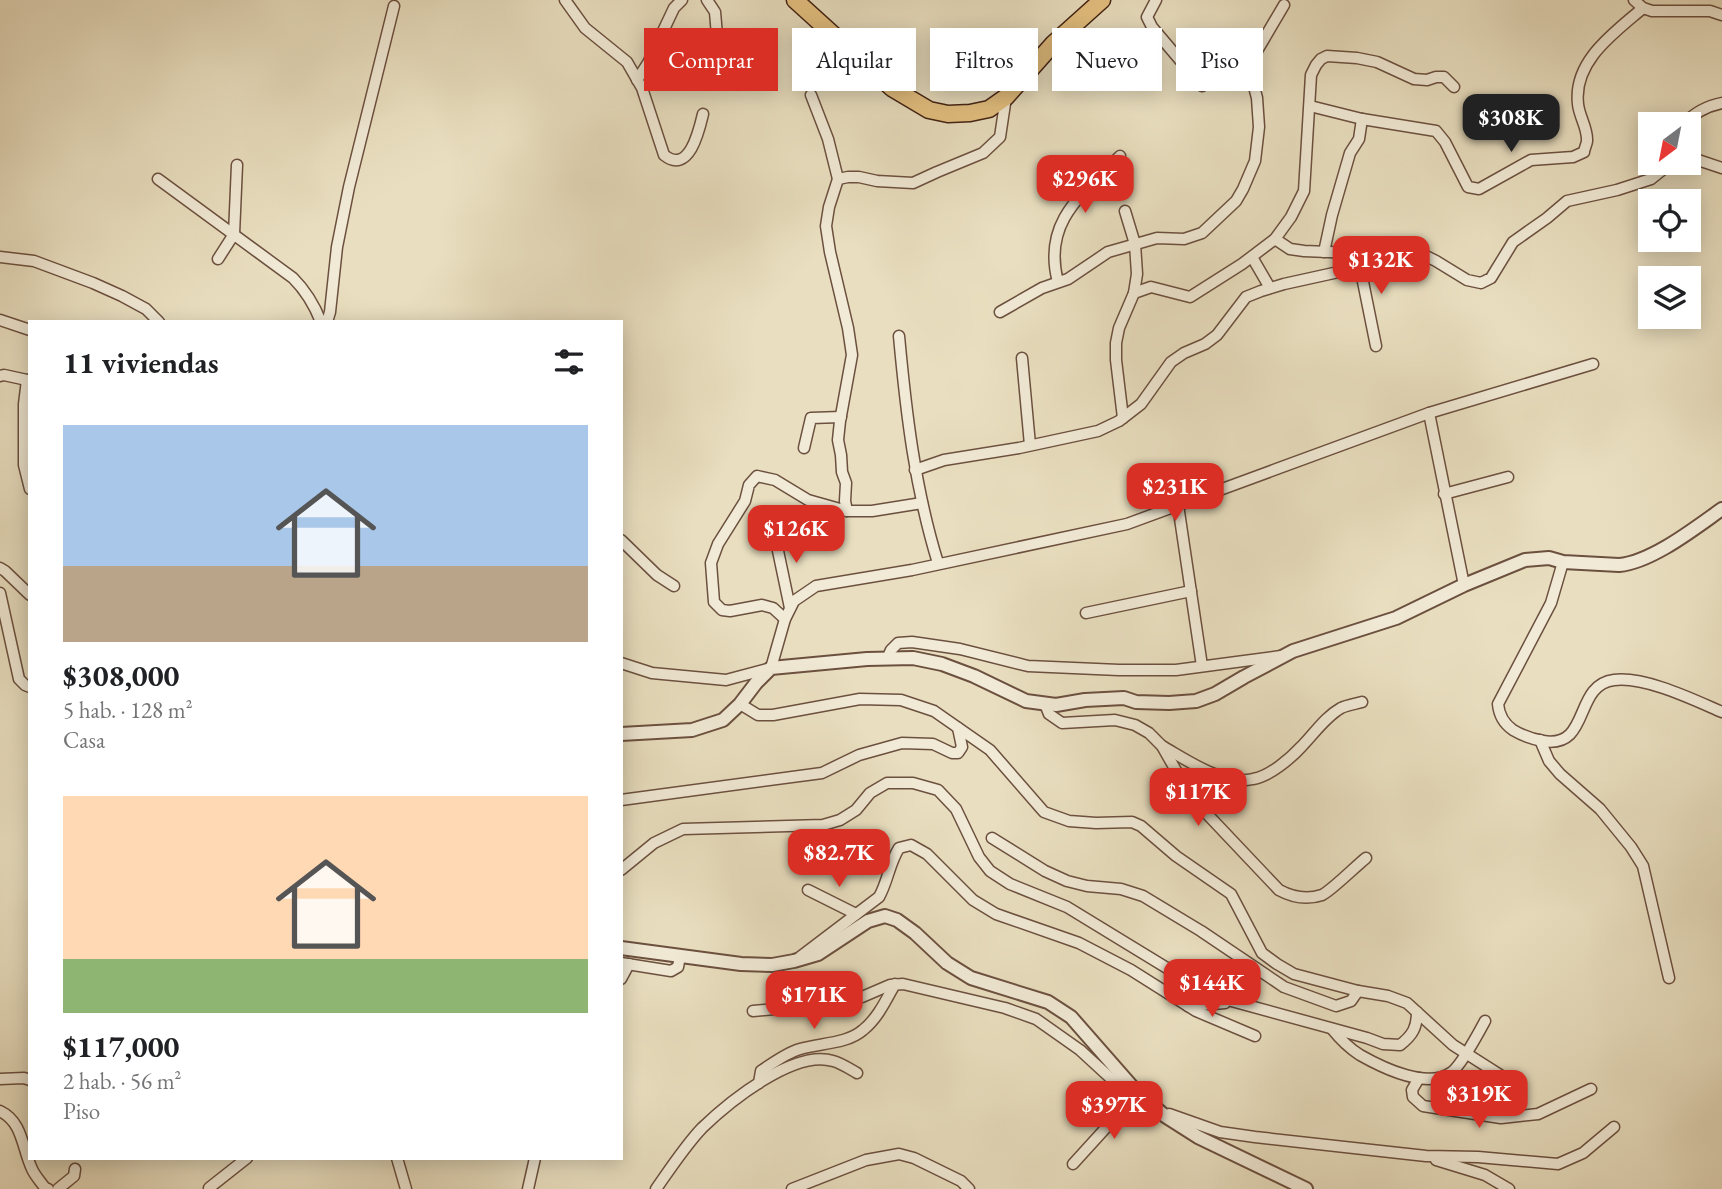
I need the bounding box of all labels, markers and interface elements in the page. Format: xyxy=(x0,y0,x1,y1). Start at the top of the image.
chip: Comprar xyxy=(644,28,778,91)
chip: Alquilar xyxy=(792,28,916,91)
chip: Filtros xyxy=(930,28,1038,91)
chip: Nuevo xyxy=(1052,28,1162,91)
chip: Piso xyxy=(1176,28,1263,91)
pin: $308K xyxy=(1462,94,1560,154)
text: $308K xyxy=(1479,102,1543,132)
north arrow xyxy=(1638,112,1701,175)
map controls xyxy=(1638,112,1701,329)
pin: $296K xyxy=(1036,156,1134,215)
text: $296K xyxy=(1053,163,1117,193)
button: locate xyxy=(1638,189,1701,252)
pin: $132K xyxy=(1332,236,1430,296)
text: $132K xyxy=(1349,244,1413,274)
button: layers xyxy=(1638,266,1701,329)
text: 11 viviendas xyxy=(63,343,219,382)
icon: filters xyxy=(550,343,588,381)
pin: $231K xyxy=(1126,463,1224,523)
icon: home xyxy=(263,470,389,596)
text: $231K xyxy=(1143,471,1207,501)
pin: $126K xyxy=(747,505,845,565)
text: $126K xyxy=(764,513,828,543)
text: $308,000 xyxy=(63,656,179,695)
text: 5 hab. · 128 m² xyxy=(63,695,193,725)
text: Casa xyxy=(63,725,105,755)
pin: $117K xyxy=(1149,768,1247,828)
text: $117K xyxy=(1166,776,1230,806)
pin: $82.7K xyxy=(782,830,896,889)
text: $82.7K xyxy=(804,837,874,867)
icon: home xyxy=(263,841,389,967)
pin: $144K xyxy=(1163,960,1261,1019)
text: $144K xyxy=(1180,967,1244,997)
pin: $171K xyxy=(765,972,863,1031)
text: $171K xyxy=(782,979,846,1009)
text: $117,000 xyxy=(63,1027,179,1066)
text: 2 hab. · 56 m² xyxy=(63,1066,182,1096)
pin: $319K xyxy=(1430,1070,1528,1130)
text: $319K xyxy=(1447,1078,1511,1108)
pin: $397K xyxy=(1065,1082,1163,1141)
text: $397K xyxy=(1082,1089,1146,1119)
text: Piso xyxy=(63,1096,100,1126)

